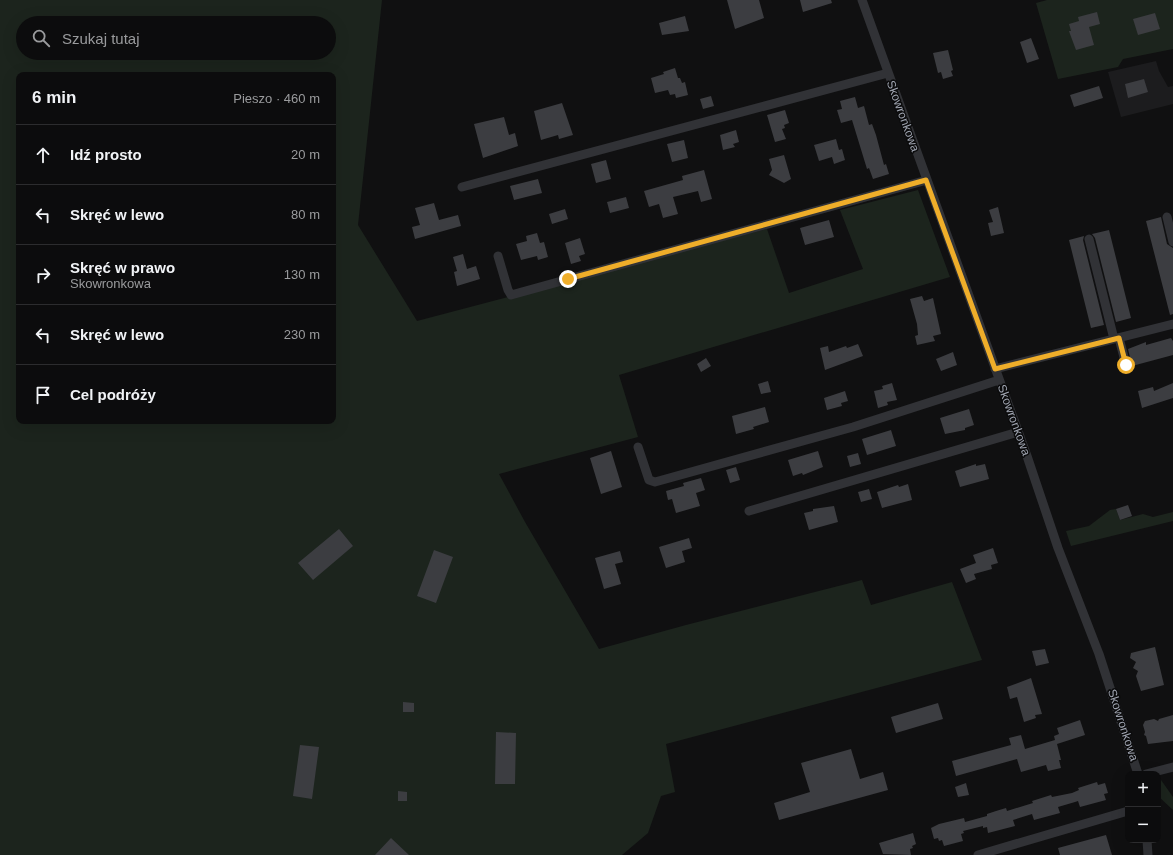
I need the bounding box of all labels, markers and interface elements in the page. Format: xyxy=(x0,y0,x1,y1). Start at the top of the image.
search box xyxy=(16,16,336,60)
icon: search xyxy=(30,27,52,49)
text: Szukaj tutaj xyxy=(62,30,140,47)
street label: Skowronkowa xyxy=(884,79,922,154)
text: 6 min xyxy=(32,88,76,107)
text: Pieszo · 460 m xyxy=(233,91,320,106)
icon: ahead xyxy=(32,144,54,166)
text: Idź prosto xyxy=(70,146,142,163)
text: 20 m xyxy=(291,147,320,162)
icon: left xyxy=(32,204,54,226)
text: Skręć w lewo xyxy=(70,206,164,223)
text: 80 m xyxy=(291,207,320,222)
text: Skręć w prawo xyxy=(70,259,175,276)
icon: right xyxy=(32,264,54,286)
text: 130 m xyxy=(284,267,320,282)
route end xyxy=(559,270,577,288)
text: Skowronkowa xyxy=(70,276,151,291)
icon: left xyxy=(32,324,54,346)
text: Skręć w lewo xyxy=(70,326,164,343)
text: 230 m xyxy=(284,327,320,342)
route start xyxy=(1117,356,1135,374)
street label: Skowronkowa xyxy=(995,383,1033,458)
icon: arrive xyxy=(32,384,54,406)
text: Cel podróży xyxy=(70,386,156,403)
street label: Skowronkowa xyxy=(1105,687,1141,763)
map controls xyxy=(1125,771,1161,843)
button: + xyxy=(1125,771,1161,807)
button: − xyxy=(1125,807,1161,843)

